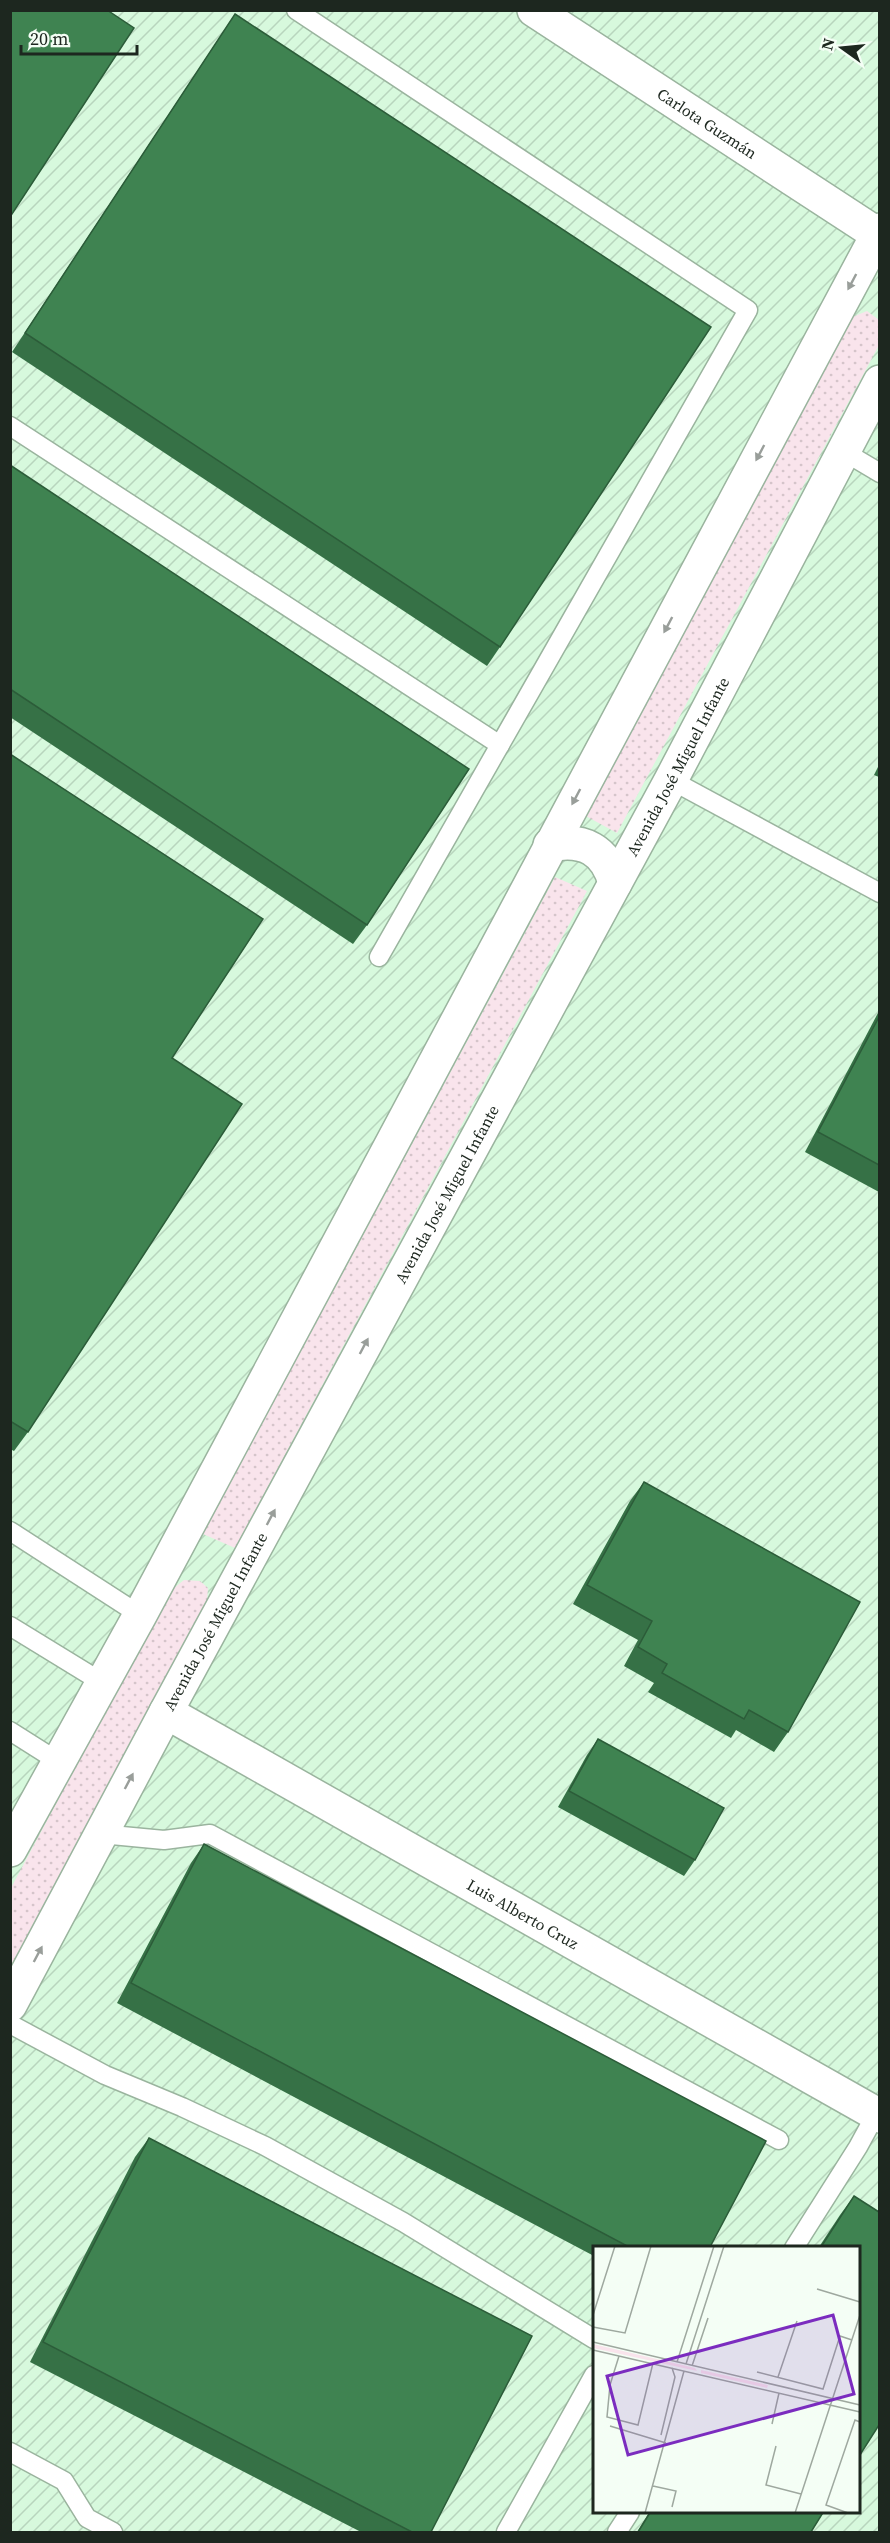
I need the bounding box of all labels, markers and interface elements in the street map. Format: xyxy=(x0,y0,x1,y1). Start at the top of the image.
scale bar xyxy=(21,18,136,56)
north arrow xyxy=(812,18,872,78)
text: 20 m xyxy=(30,26,68,51)
text: N xyxy=(815,35,840,53)
street label: Carlota Guzmán xyxy=(653,83,762,164)
one-way arrow xyxy=(847,273,857,290)
one-way arrow xyxy=(755,445,765,462)
one-way arrow xyxy=(663,617,673,634)
street label: Avenida José Miguel Infante xyxy=(621,673,734,860)
one-way arrow xyxy=(571,789,581,806)
street label: Avenida José Miguel Infante xyxy=(389,1101,504,1287)
one-way arrow xyxy=(359,1337,369,1354)
one-way arrow xyxy=(266,1508,276,1525)
street label: Avenida José Miguel Infante xyxy=(158,1528,272,1714)
one-way arrow xyxy=(124,1773,134,1790)
street label: Luis Alberto Cruz xyxy=(463,1874,583,1954)
one-way arrow xyxy=(33,1945,43,1962)
inset map xyxy=(593,2246,860,2513)

